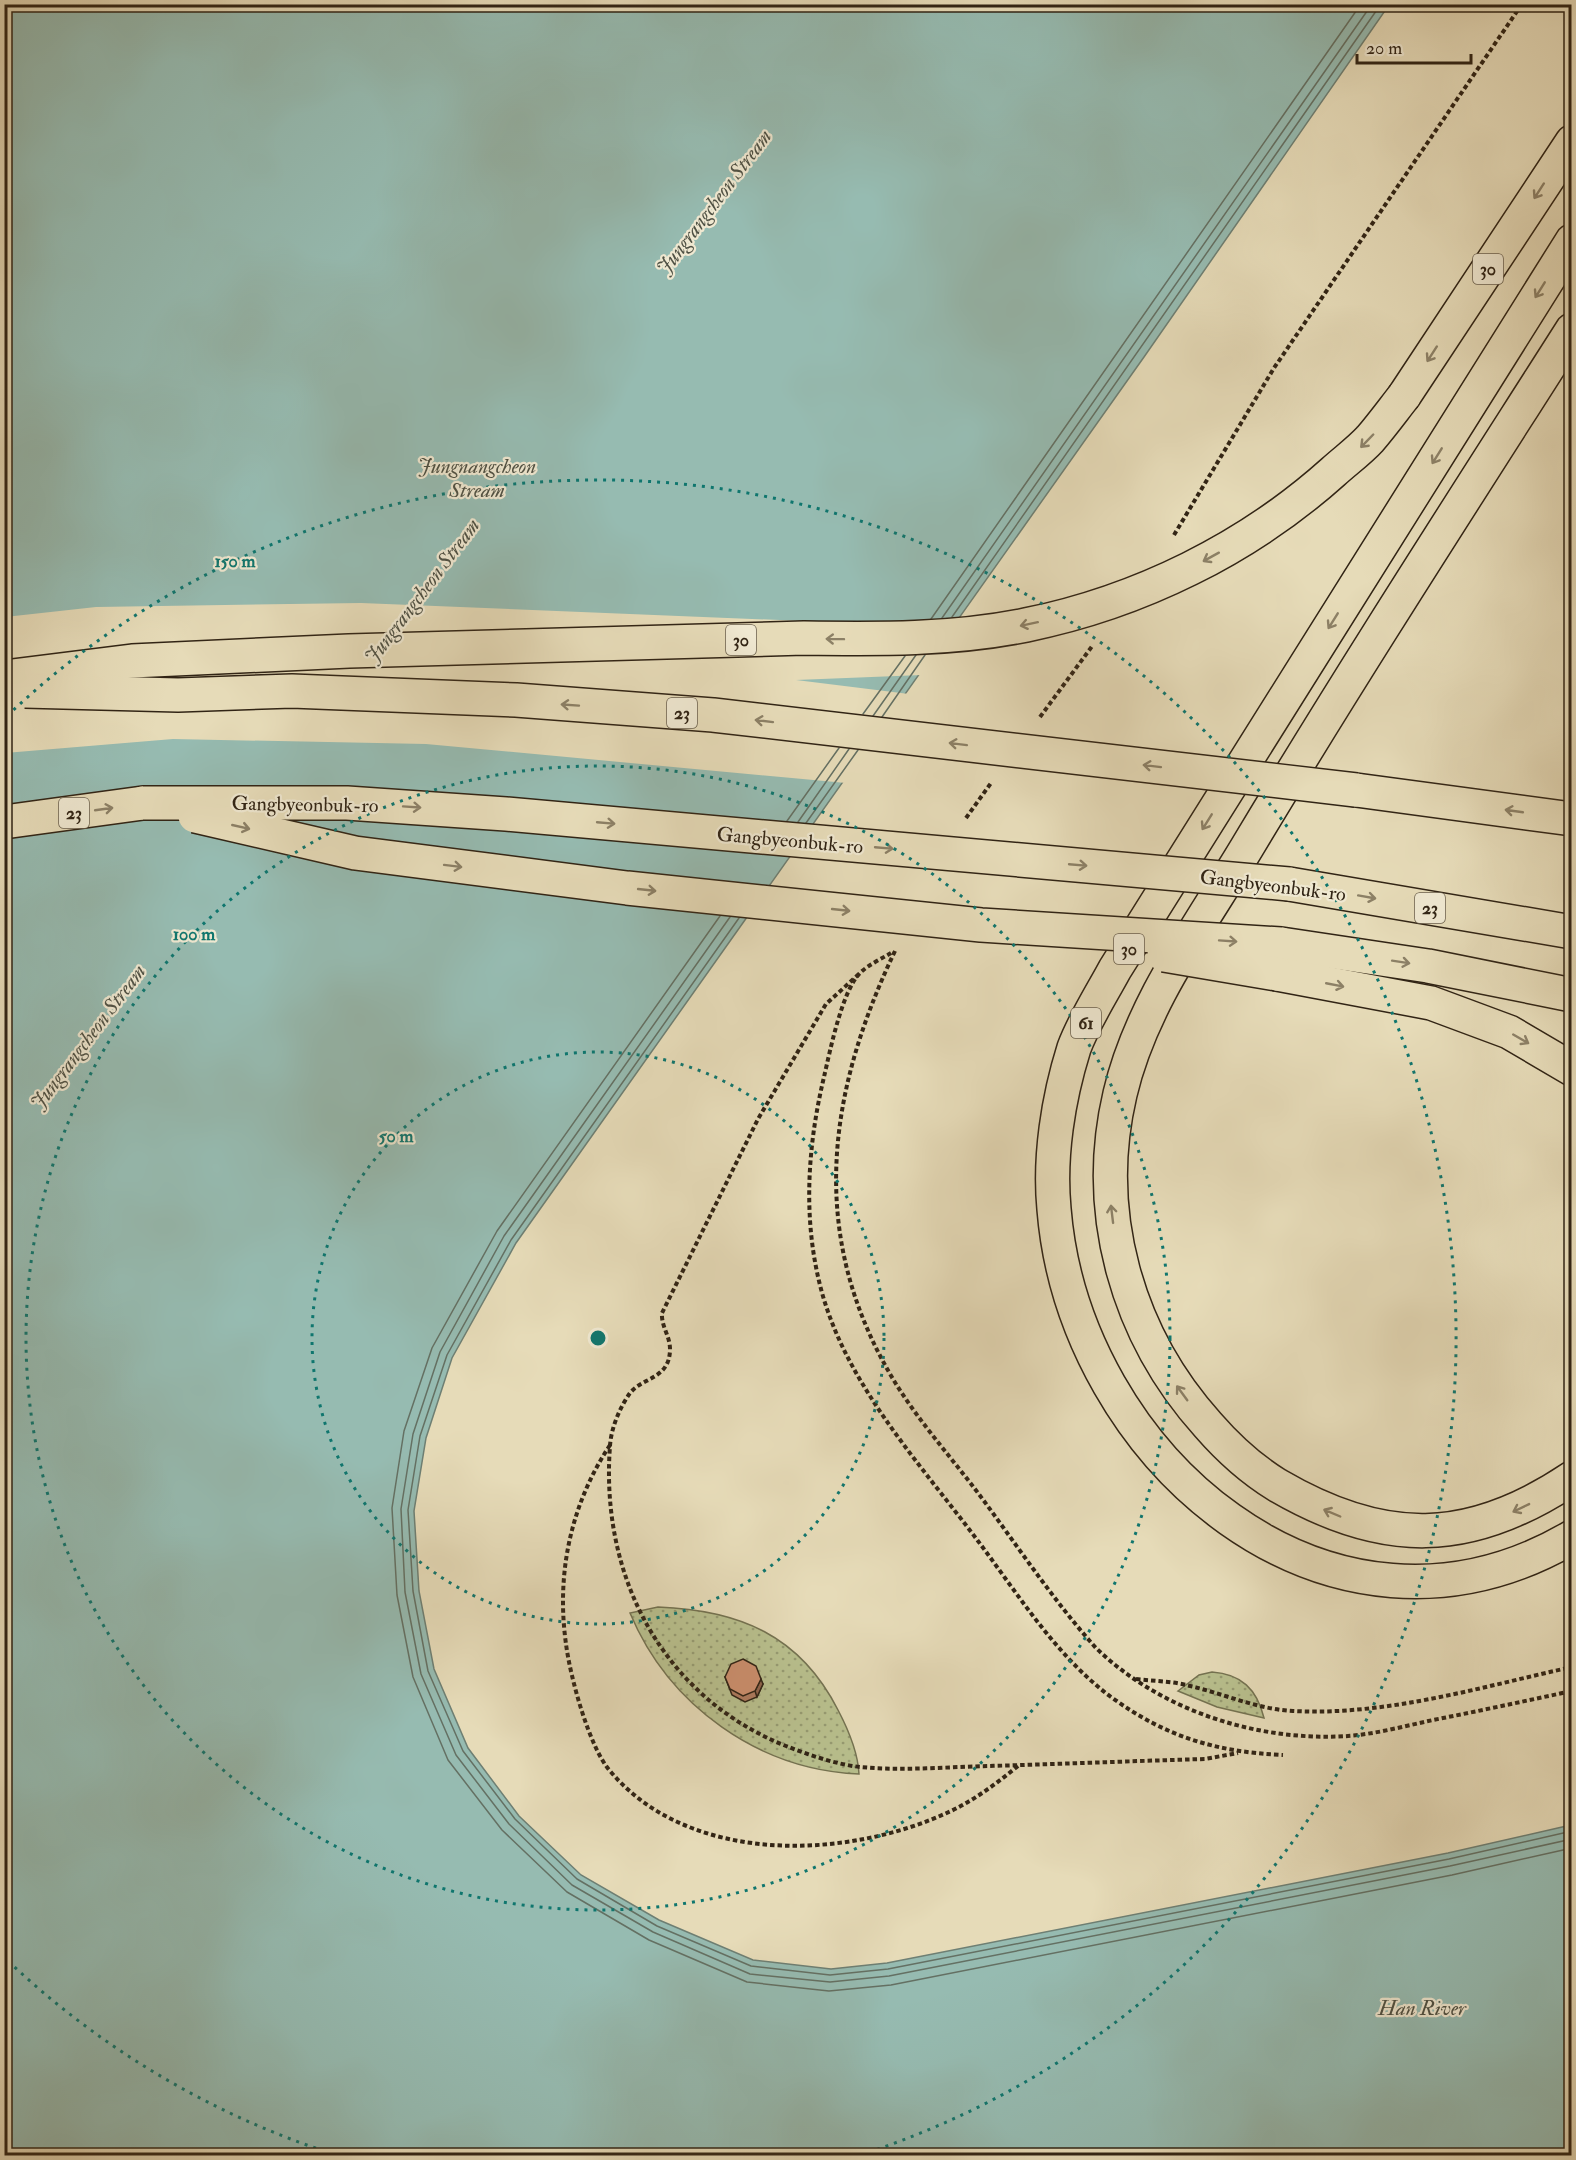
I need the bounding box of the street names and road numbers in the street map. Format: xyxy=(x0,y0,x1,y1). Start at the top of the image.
road number: 30 xyxy=(1473,254,1503,284)
road number: 30 xyxy=(726,625,756,655)
road number: 23 xyxy=(667,698,697,728)
street label: Gangbyeonbuk-ro xyxy=(231,791,379,818)
road number: 23 xyxy=(59,798,89,828)
street label: Gangbyeonbuk-ro xyxy=(716,822,864,859)
street label: Gangbyeonbuk-ro xyxy=(1199,864,1347,907)
road number: 23 xyxy=(1415,893,1445,923)
road number: 30 xyxy=(1114,934,1144,964)
road number: 61 xyxy=(1071,1008,1101,1038)

